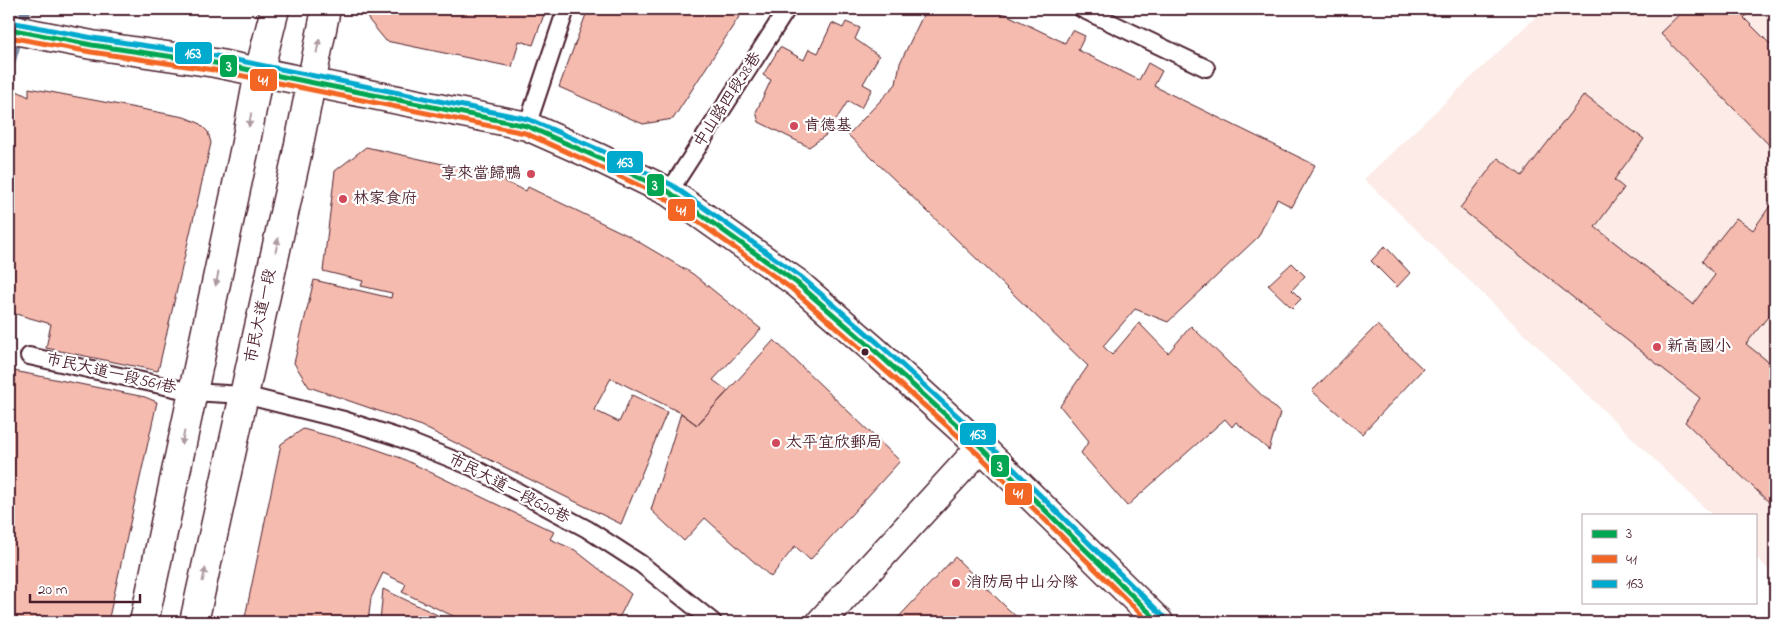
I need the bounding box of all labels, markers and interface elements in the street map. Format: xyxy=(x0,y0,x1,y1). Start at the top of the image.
one-way arrow xyxy=(315,37,323,53)
line badge: 163 xyxy=(174,41,213,65)
text: 163 xyxy=(185,44,201,65)
street label: 中山路四段28巷 xyxy=(688,47,768,153)
line badge: 3 xyxy=(219,54,238,78)
text: 3 xyxy=(225,57,232,78)
line badge: 41 xyxy=(249,68,278,92)
text: 41 xyxy=(257,71,269,92)
one-way arrow xyxy=(246,112,254,128)
place label: 肯德基 xyxy=(804,114,852,138)
marker: 肯德基 xyxy=(788,120,800,132)
line badge: 163 xyxy=(606,150,644,174)
text: 163 xyxy=(617,153,633,174)
place label: 享來當歸鴨 xyxy=(441,162,521,186)
marker: 享來當歸鴨 xyxy=(525,168,537,180)
line badge: 3 xyxy=(646,173,665,197)
text: 3 xyxy=(651,176,658,197)
place label: 林家食府 xyxy=(353,187,417,211)
marker: 林家食府 xyxy=(337,193,349,205)
line badge: 41 xyxy=(667,198,696,222)
text: 41 xyxy=(675,201,687,222)
one-way arrow xyxy=(273,238,281,253)
street label: 市民大道一段 xyxy=(239,267,283,365)
one-way arrow xyxy=(213,271,221,286)
place label: 新高國小 xyxy=(1667,335,1731,359)
marker: 新高國小 xyxy=(1651,341,1663,353)
street label: 市民大道一段561巷 xyxy=(43,347,179,401)
unlabelled marker xyxy=(860,347,870,357)
line badge: 163 xyxy=(959,422,997,446)
text: 163 xyxy=(970,425,986,446)
one-way arrow xyxy=(179,430,187,445)
place label: 太平宜欣郵局 xyxy=(786,431,882,455)
marker: 太平宜欣郵局 xyxy=(770,437,782,449)
street label: 市民大道一段620巷 xyxy=(444,448,574,530)
line badge: 3 xyxy=(990,454,1010,478)
text: 3 xyxy=(996,457,1003,478)
line badge: 41 xyxy=(1004,482,1033,506)
text: 41 xyxy=(1012,484,1024,505)
legend xyxy=(1582,514,1756,604)
text: 3 xyxy=(1626,523,1632,545)
text: 41 xyxy=(1626,549,1637,571)
one-way arrow xyxy=(201,566,209,582)
scale bar xyxy=(30,571,140,603)
place label: 消防局中山分隊 xyxy=(966,571,1078,595)
text: 163 xyxy=(1626,573,1644,595)
marker: 消防局中山分隊 xyxy=(950,577,962,589)
text: 20 m xyxy=(38,579,68,601)

